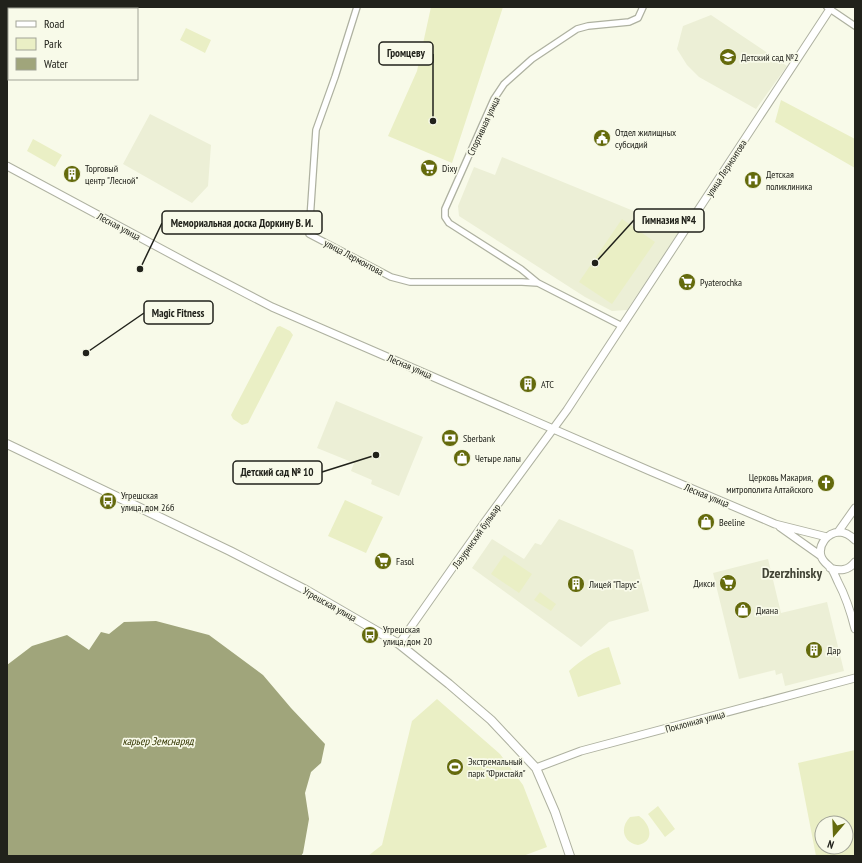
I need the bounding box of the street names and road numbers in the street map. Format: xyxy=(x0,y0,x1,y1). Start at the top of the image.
street label: Спортивная улица xyxy=(464,95,503,158)
street label: улица Лермонтова xyxy=(703,137,750,199)
street label: Лесная улица xyxy=(94,209,143,243)
street label: улица Лермонтова xyxy=(322,236,386,279)
street label: Лесная улица xyxy=(385,351,434,382)
street label: Лесная улица xyxy=(681,480,731,510)
street label: Лазуринский бульвар xyxy=(449,502,503,572)
street label: Угрешская улица xyxy=(301,584,359,625)
street label: Поклонная улица xyxy=(664,707,726,736)

